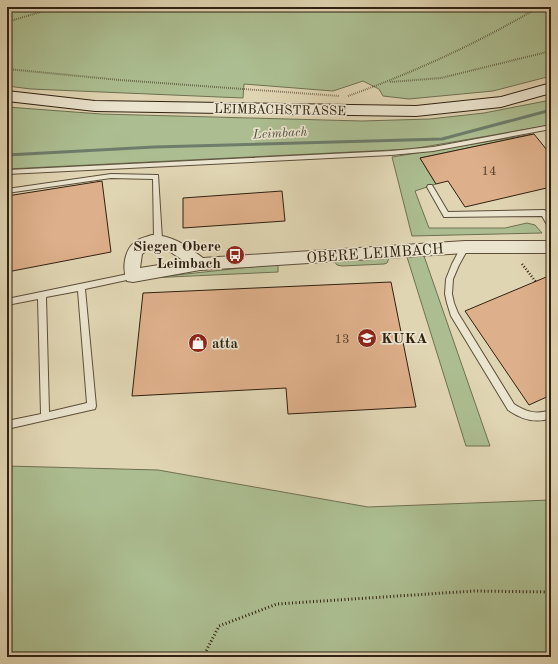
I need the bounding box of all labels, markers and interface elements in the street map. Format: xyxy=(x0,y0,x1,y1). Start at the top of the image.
street label: LEIMBACHSTRASSE xyxy=(214,103,346,118)
water label: Leimbach xyxy=(252,126,308,141)
house number: 14 xyxy=(481,165,497,178)
place label: Siegen Obere Leimbach xyxy=(133,240,221,272)
street label: OBERE LEIMBACH xyxy=(306,242,445,267)
bus stop icon: Siegen Obere Leimbach xyxy=(224,244,246,266)
school or university icon: KUKA xyxy=(356,327,378,349)
shop icon: atta xyxy=(187,332,209,354)
place label: KUKA xyxy=(381,332,427,347)
house number: 13 xyxy=(334,333,350,346)
place label: atta xyxy=(212,337,239,352)

